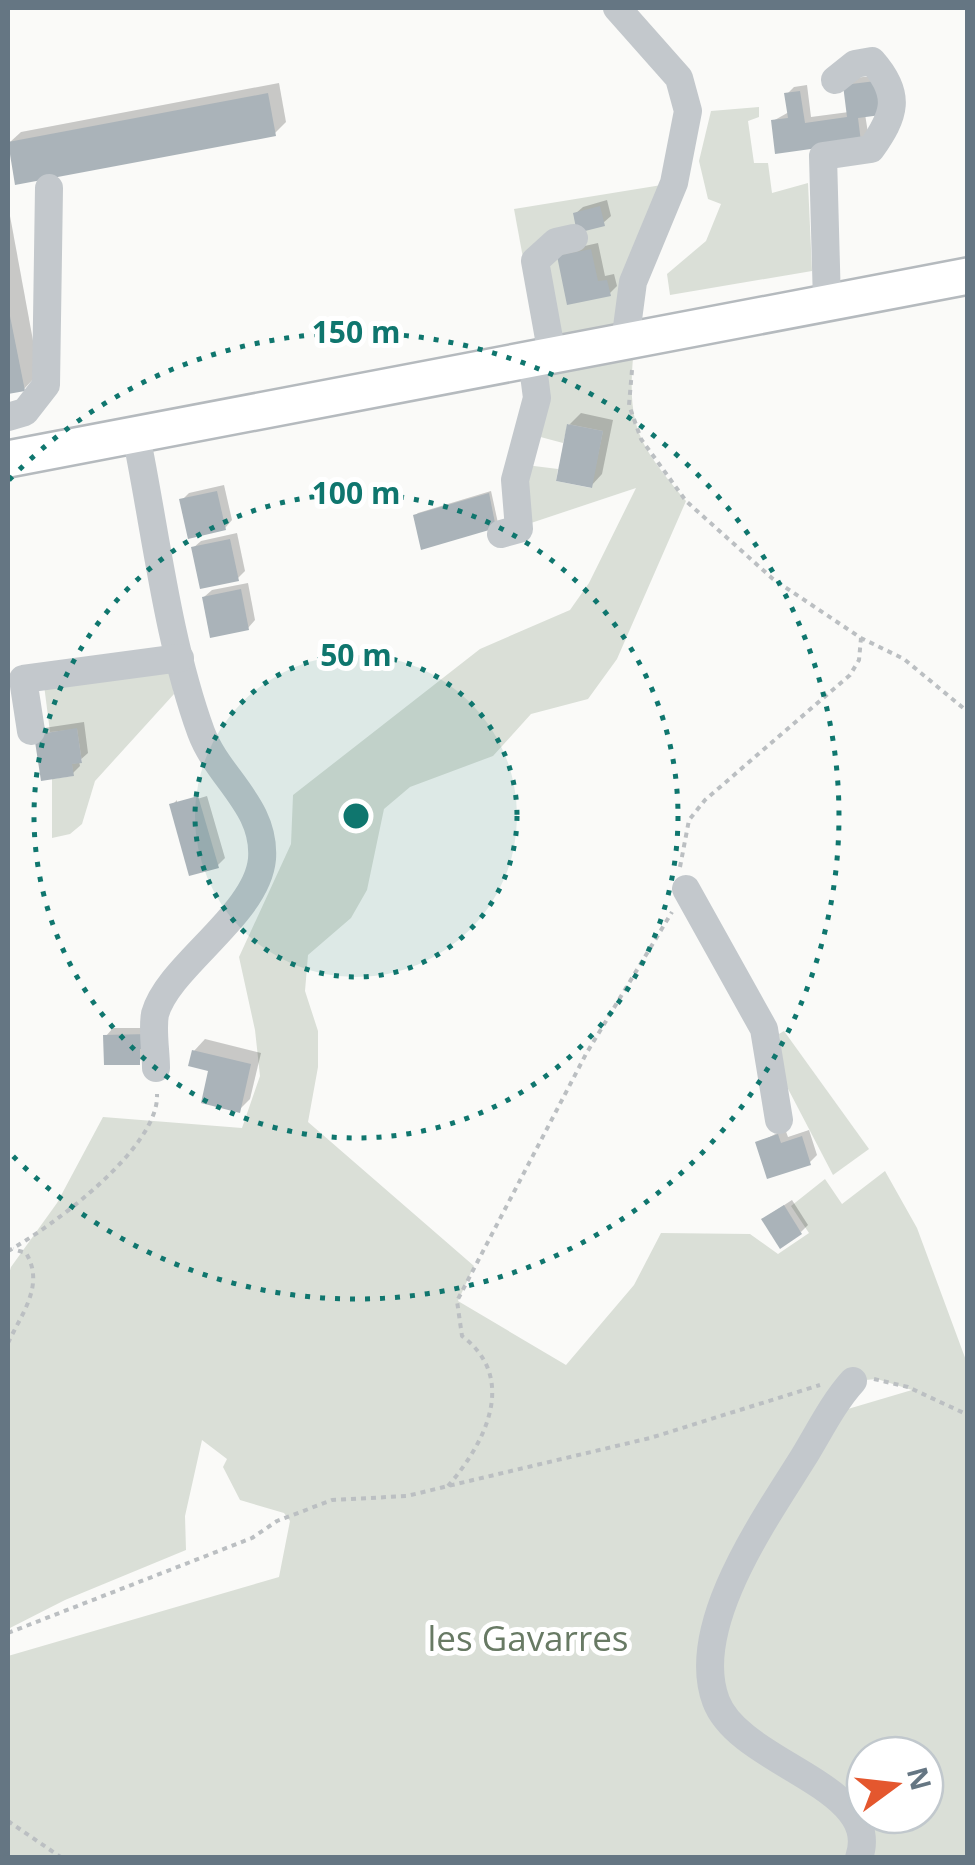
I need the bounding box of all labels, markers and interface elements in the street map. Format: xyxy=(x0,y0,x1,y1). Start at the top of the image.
text: 150 m xyxy=(312,311,400,352)
text: 100 m xyxy=(312,472,400,513)
text: 50 m xyxy=(320,634,392,675)
centre of rings xyxy=(338,798,374,834)
park label: les Gavarres xyxy=(427,1614,629,1661)
north arrow xyxy=(845,1735,945,1835)
text: N xyxy=(899,1762,941,1794)

